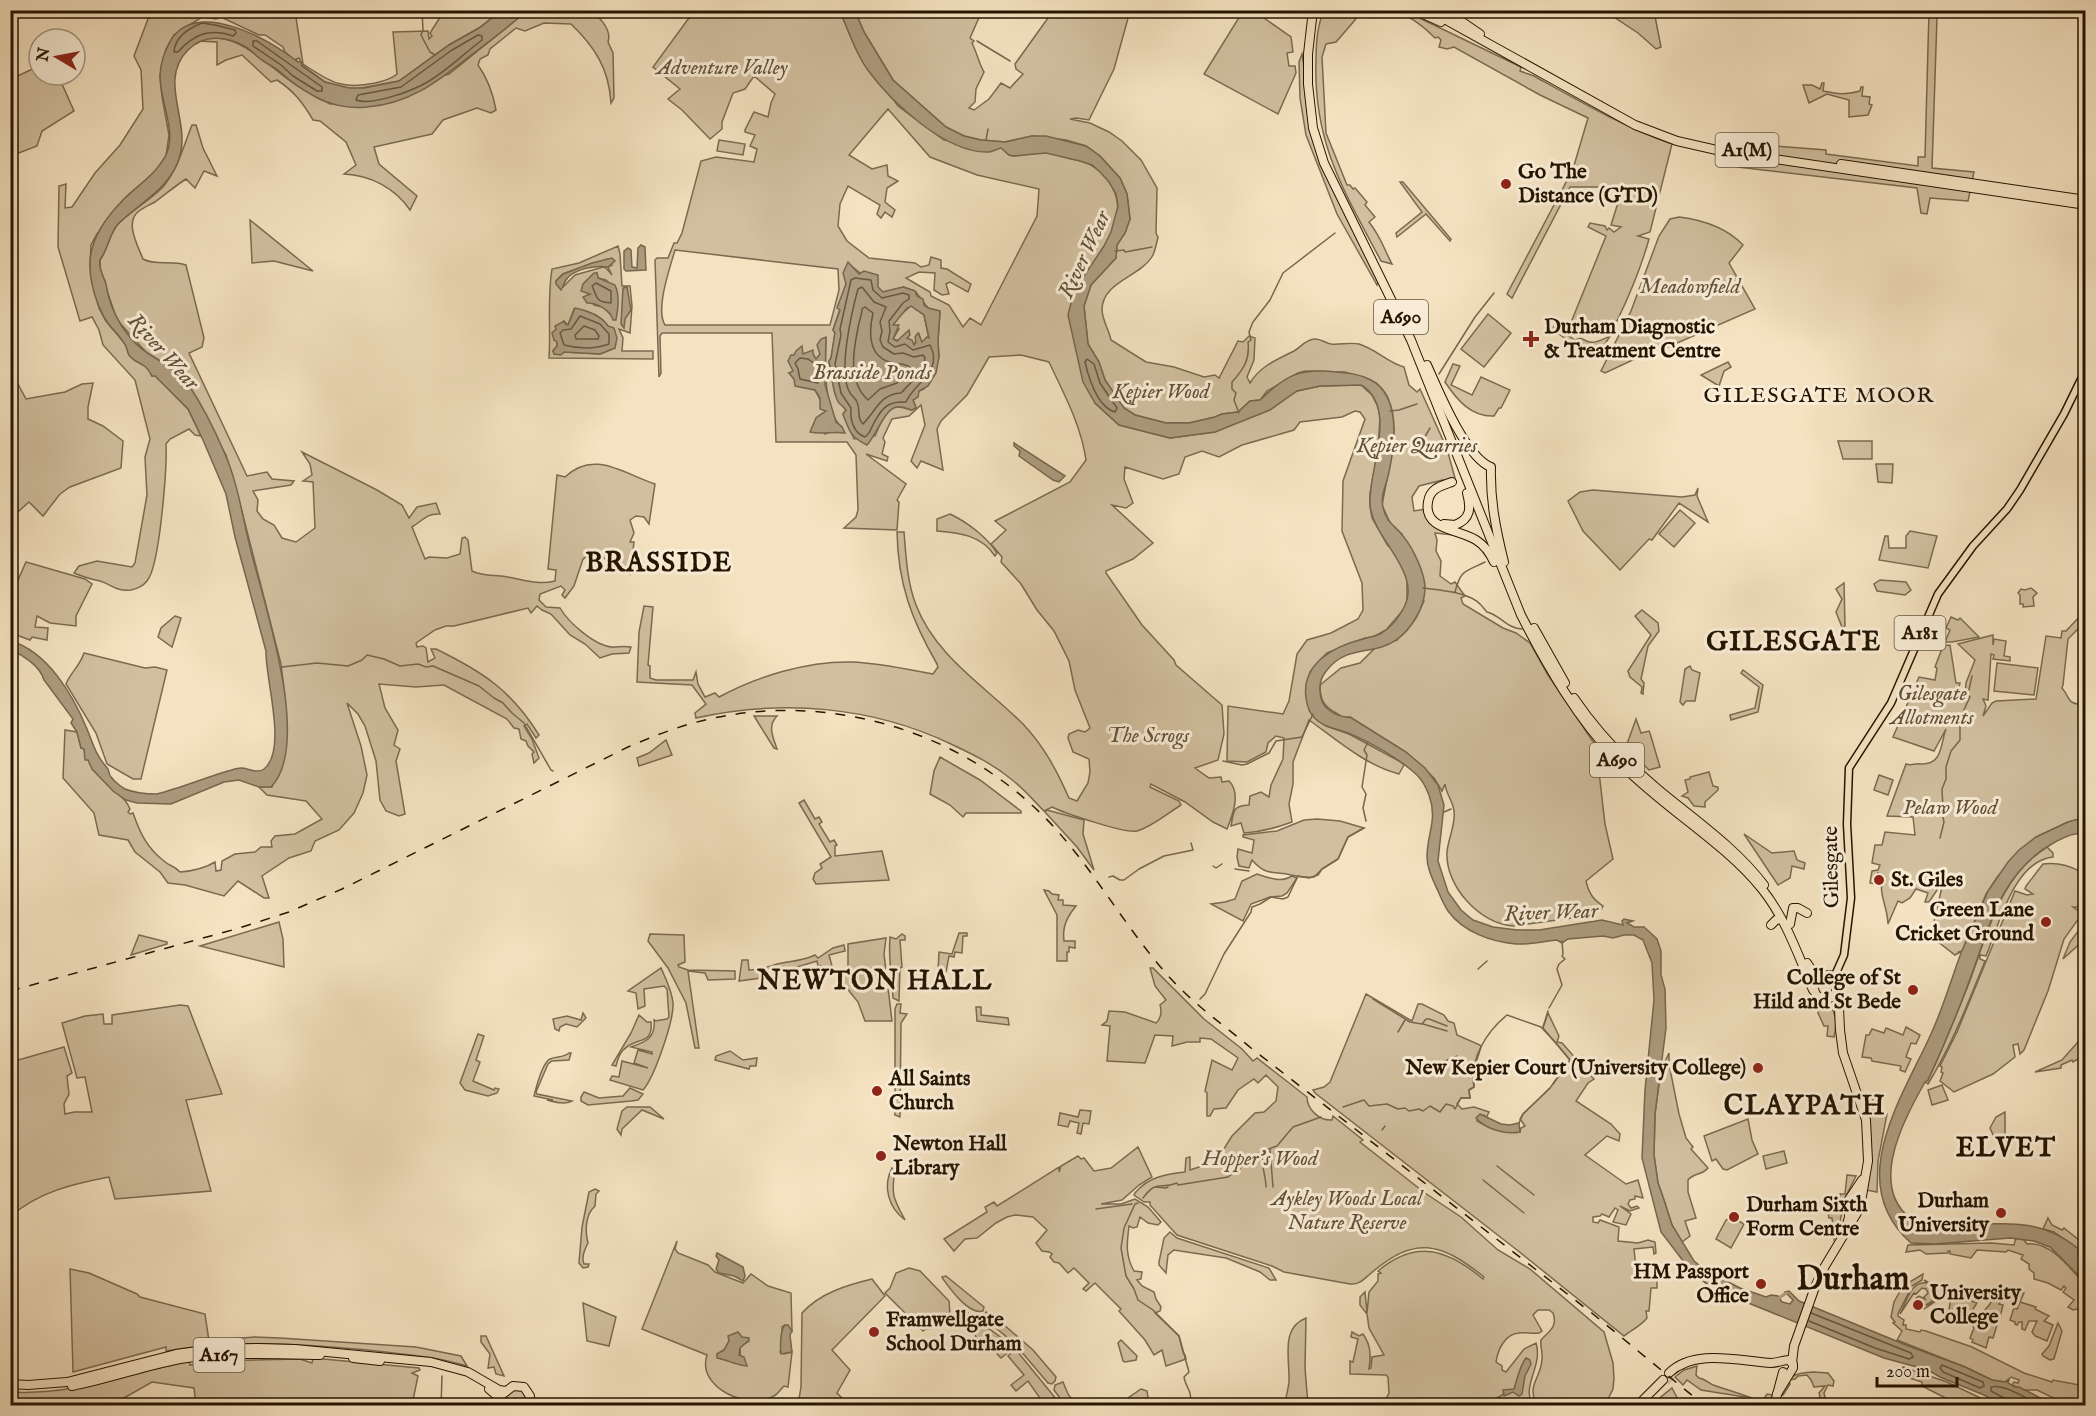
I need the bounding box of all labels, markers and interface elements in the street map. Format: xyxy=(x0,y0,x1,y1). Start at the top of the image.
north arrow xyxy=(27,27,87,87)
text: N xyxy=(33,46,55,64)
park label: Adventure Valley xyxy=(654,55,788,82)
road number: A1(M) xyxy=(1716,133,1778,167)
place label: Go The Distance (GTD) xyxy=(1518,159,1658,210)
marker: Go The Distance (GTD) xyxy=(1499,177,1513,191)
water label: River Wear xyxy=(1052,205,1118,303)
park label: Meadowfield xyxy=(1640,274,1743,301)
road number: A690 xyxy=(1374,300,1428,334)
water label: River Wear xyxy=(121,308,206,397)
place label: Durham Diagnostic & Treatment Centre xyxy=(1544,314,1721,365)
marker: Durham Diagnostic & Treatment Centre xyxy=(1522,330,1540,348)
water label: Brasside Ponds xyxy=(812,359,932,387)
park label: Kepier Wood xyxy=(1112,379,1212,406)
district label: GILESGATE MOOR xyxy=(1703,382,1935,410)
park label: Kepier Quarries xyxy=(1356,433,1478,460)
district label: BRASSIDE xyxy=(585,547,733,581)
road number: A181 xyxy=(1894,616,1946,650)
district label: GILESGATE xyxy=(1706,626,1882,660)
park label: Gilesgate Allotments xyxy=(1889,681,1974,732)
park label: The Scrogs xyxy=(1107,723,1190,750)
road number: A690 xyxy=(1590,743,1644,777)
park label: Pelaw Wood xyxy=(1903,795,1999,822)
street label: Gilesgate xyxy=(1818,825,1846,908)
place label: St. Giles xyxy=(1891,867,1963,894)
marker: St. Giles xyxy=(1872,873,1886,887)
water label: River Wear xyxy=(1504,897,1600,929)
place label: Green Lane Cricket Ground xyxy=(1895,897,2035,948)
marker: Green Lane Cricket Ground xyxy=(2039,915,2053,929)
district label: NEWTON HALL xyxy=(756,965,993,999)
place label: College of St Hild and St Bede xyxy=(1753,965,1902,1016)
marker: College of St Hild and St Bede xyxy=(1906,983,1920,997)
place label: New Kepier Court (University College) xyxy=(1404,1055,1746,1082)
marker: New Kepier Court (University College) xyxy=(1751,1061,1765,1075)
place label: All Saints Church xyxy=(888,1066,970,1117)
marker: All Saints Church xyxy=(870,1084,884,1098)
district label: CLAYPATH xyxy=(1724,1090,1886,1124)
place label: Newton Hall Library xyxy=(892,1131,1008,1182)
district label: ELVET xyxy=(1956,1132,2056,1166)
park label: Hopper's Wood xyxy=(1201,1146,1320,1173)
marker: Newton Hall Library xyxy=(874,1149,888,1163)
park label: Aykley Woods Local Nature Reserve xyxy=(1270,1186,1424,1237)
place label: Durham University xyxy=(1897,1188,1990,1239)
place label: Durham Sixth Form Centre xyxy=(1746,1192,1868,1243)
marker: Durham University xyxy=(1994,1206,2008,1220)
marker: Durham Sixth Form Centre xyxy=(1727,1210,1741,1224)
place label: HM Passport Office xyxy=(1633,1259,1750,1310)
district label: Durham xyxy=(1797,1259,1910,1301)
marker: HM Passport Office xyxy=(1754,1277,1768,1291)
place label: University College xyxy=(1929,1280,2022,1331)
marker: University College xyxy=(1911,1298,1925,1312)
place label: Framwellgate School Durham xyxy=(886,1307,1022,1358)
marker: Framwellgate School Durham xyxy=(867,1325,881,1339)
road number: A167 xyxy=(194,1338,244,1372)
scale bar xyxy=(1877,1350,1956,1388)
text: 200 m xyxy=(1886,1361,1930,1384)

